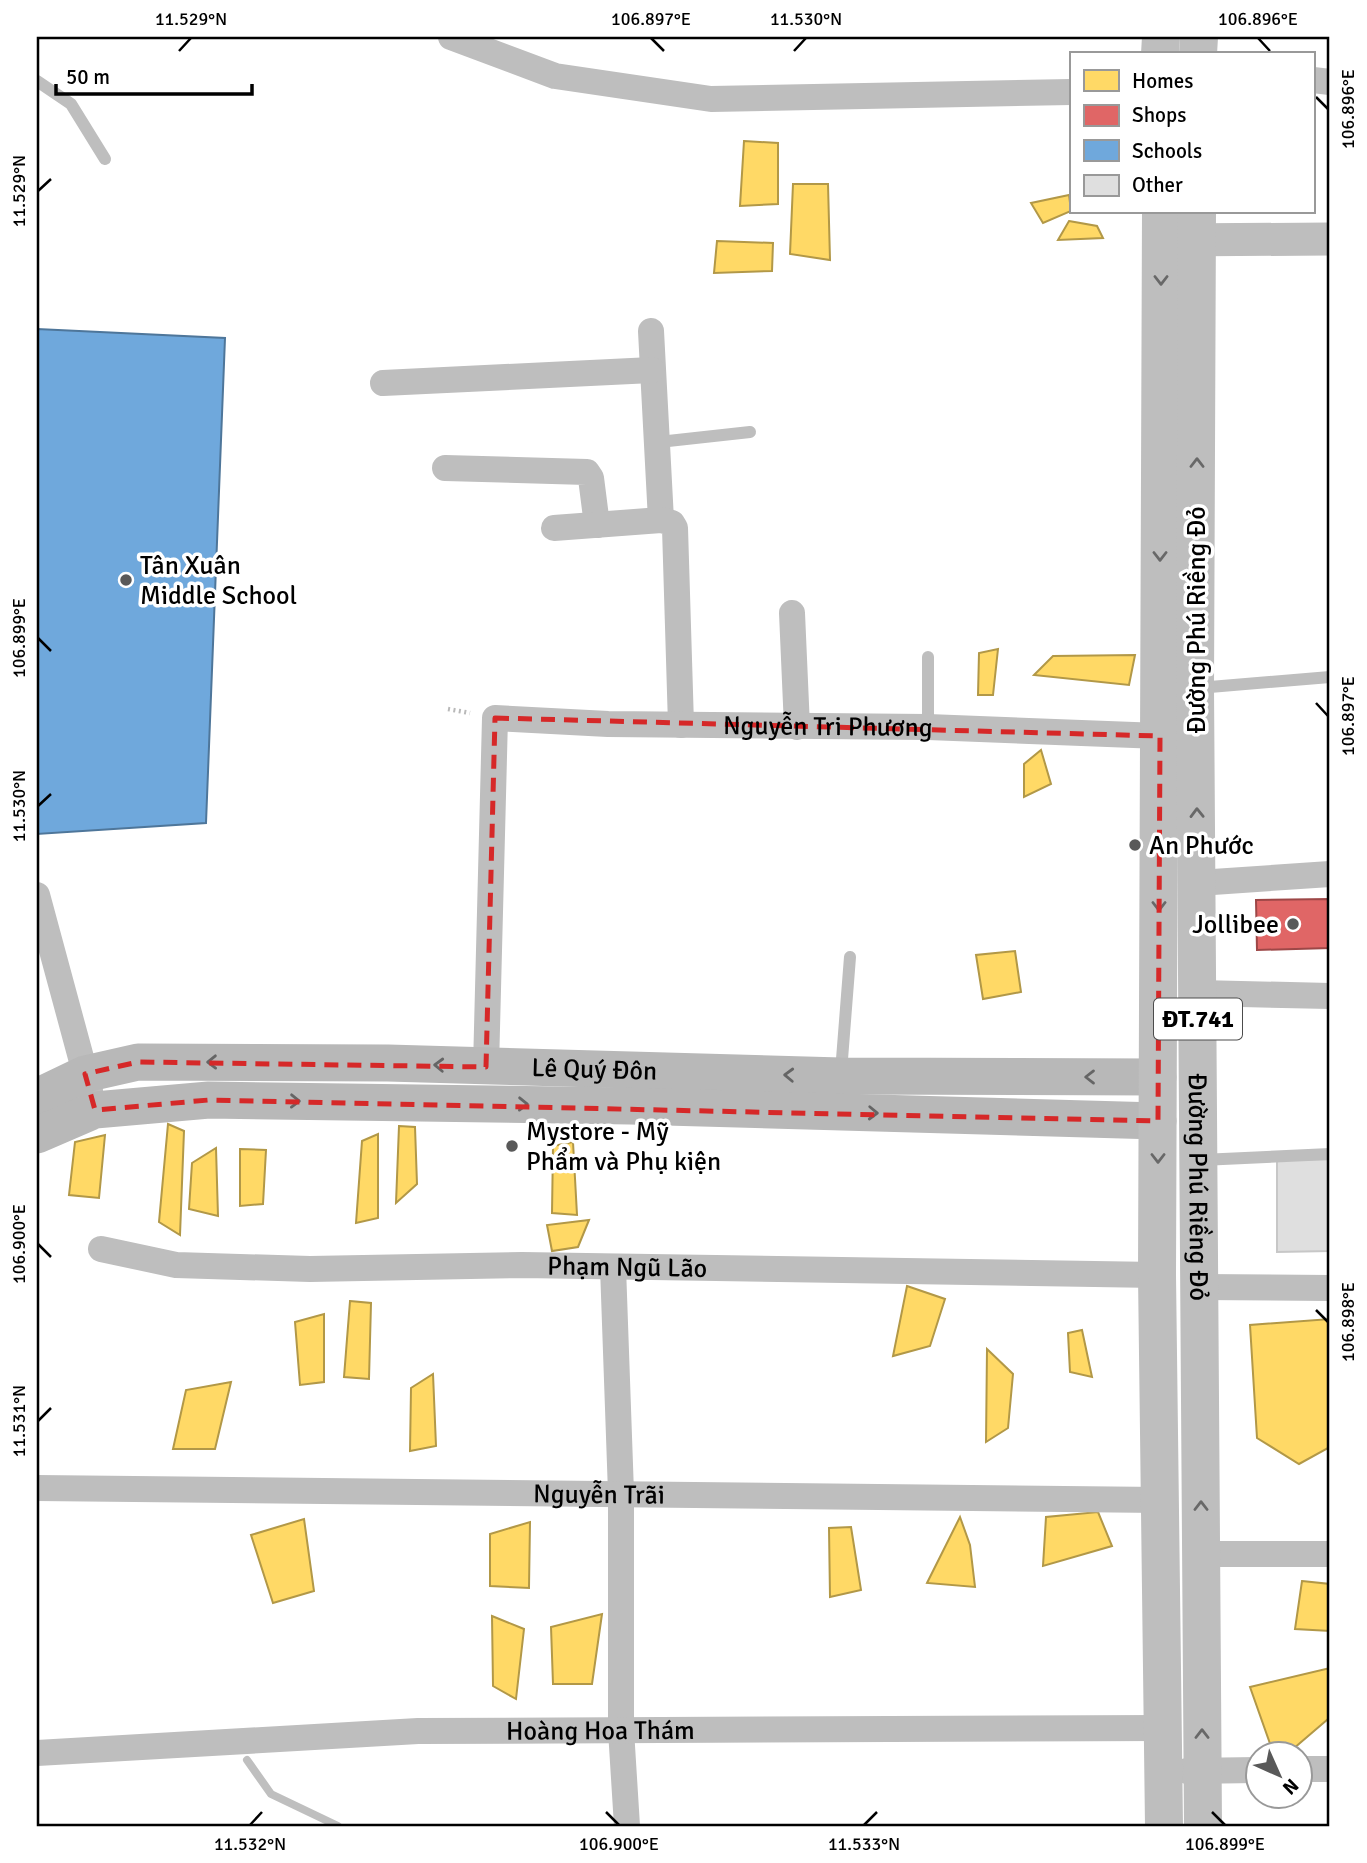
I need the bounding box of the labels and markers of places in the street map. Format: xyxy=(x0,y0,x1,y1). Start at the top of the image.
place label: Tân Xuân Middle School xyxy=(140,550,297,612)
marker: Tân Xuân Middle School xyxy=(118,572,134,588)
place label: An Phước xyxy=(1149,830,1254,862)
marker: An Phước xyxy=(1127,837,1143,853)
place label: Jollibee xyxy=(1192,909,1279,941)
marker: Jollibee xyxy=(1285,916,1301,932)
place label: Mystore - Mỹ Phẩm và Phụ kiện xyxy=(526,1116,721,1178)
marker: Mystore - Mỹ Phẩm và Phụ kiện xyxy=(504,1138,520,1154)

